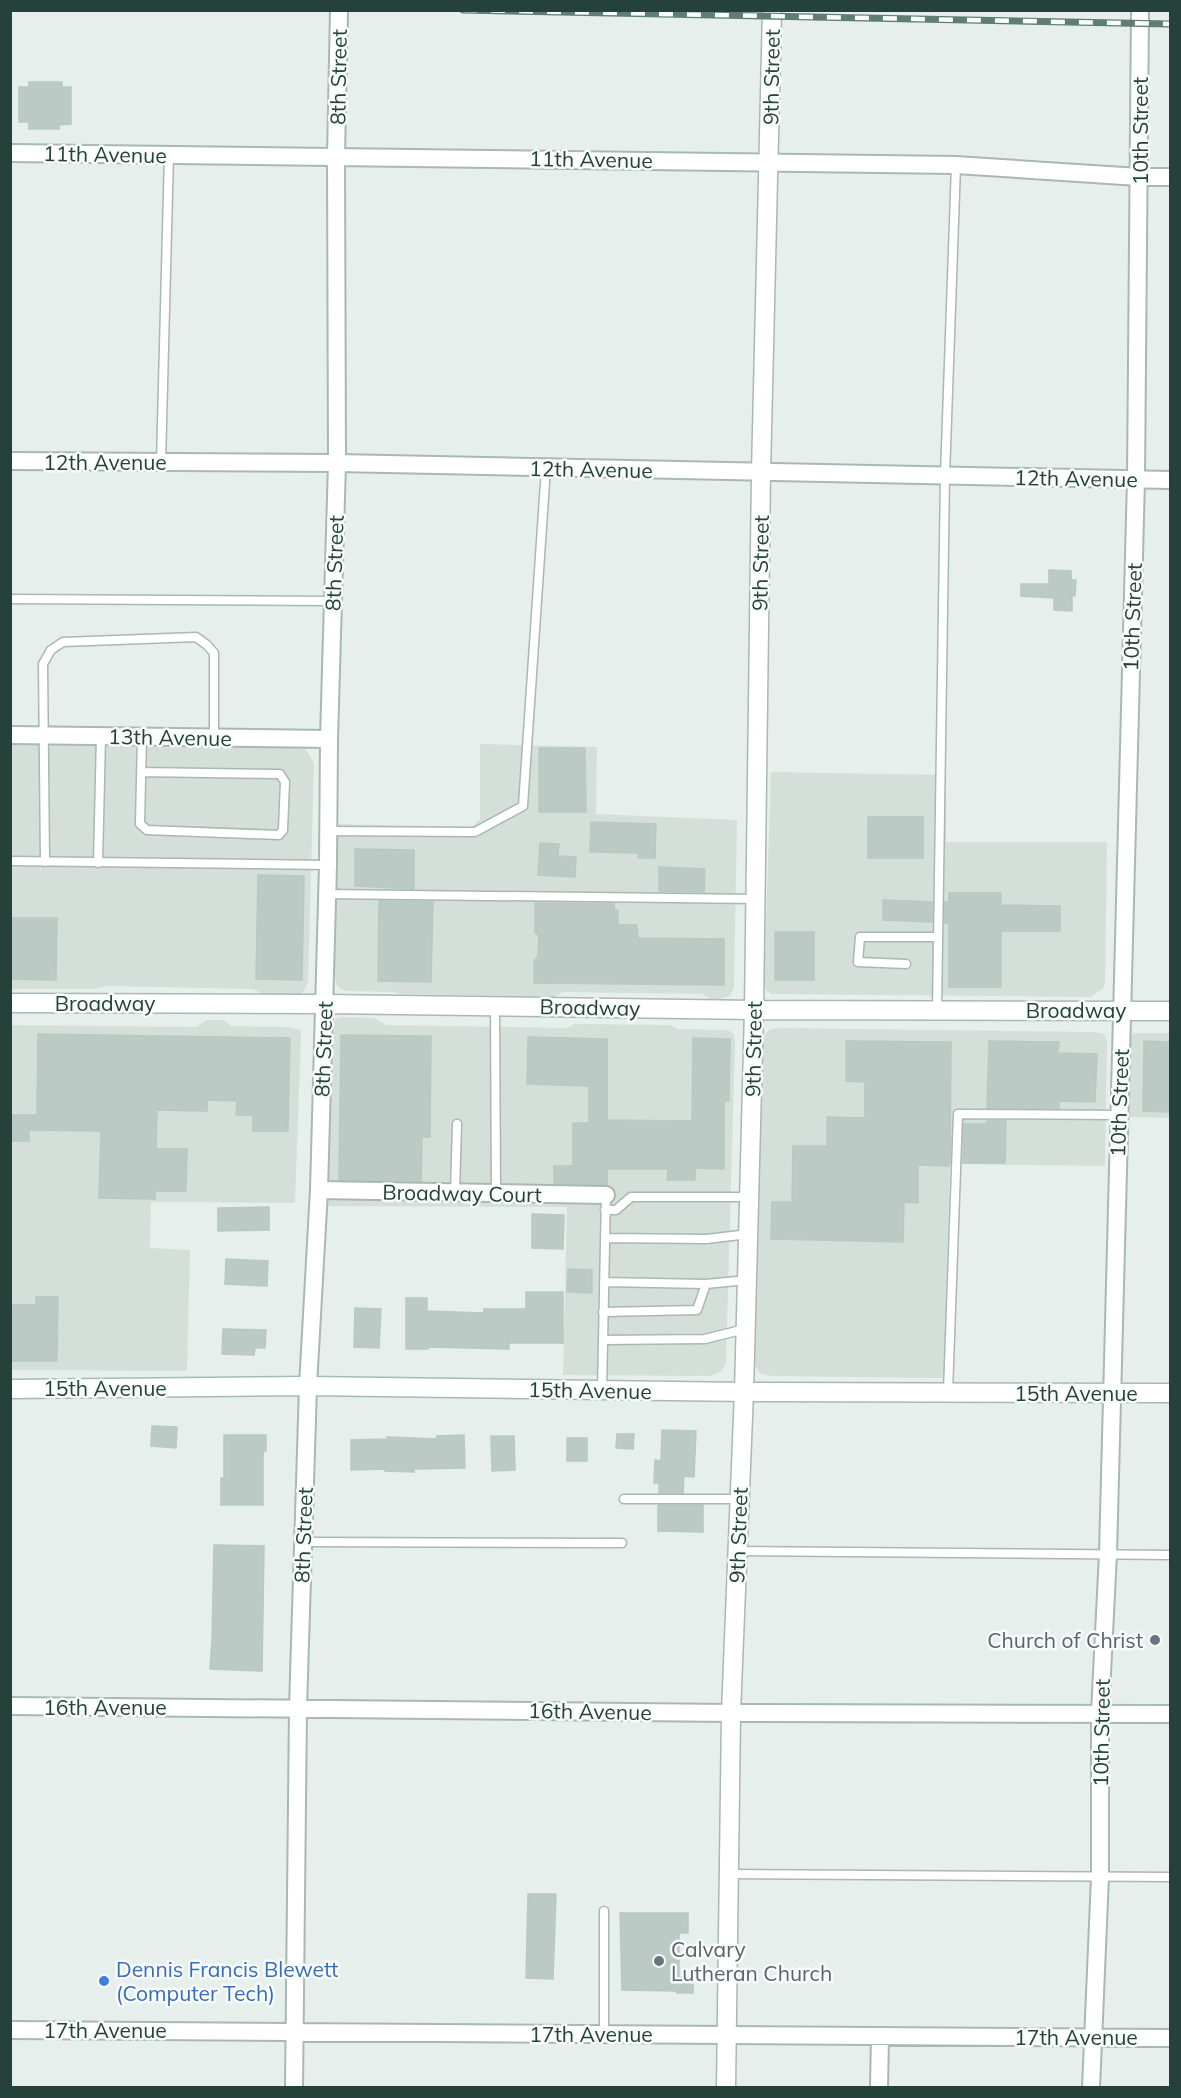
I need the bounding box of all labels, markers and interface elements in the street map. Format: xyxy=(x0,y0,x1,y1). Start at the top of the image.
street label: 8th Street xyxy=(324,29,352,125)
street label: 9th Street xyxy=(757,29,785,125)
street label: 10th Street xyxy=(1127,77,1153,185)
street label: 11th Avenue xyxy=(43,140,167,168)
street label: 11th Avenue xyxy=(529,145,653,173)
street label: 12th Avenue xyxy=(43,449,167,475)
street label: 12th Avenue xyxy=(529,455,653,483)
street label: 12th Avenue xyxy=(1014,464,1138,492)
street label: 8th Street xyxy=(319,515,349,611)
street label: 9th Street xyxy=(746,515,774,611)
street label: 10th Street xyxy=(1117,562,1147,672)
street label: 13th Avenue xyxy=(108,723,232,751)
street label: Broadway xyxy=(55,990,155,1016)
street label: Broadway xyxy=(539,993,641,1021)
street label: Broadway xyxy=(1026,997,1126,1023)
street label: 8th Street xyxy=(308,1001,338,1097)
street label: 9th Street xyxy=(739,1001,767,1097)
street label: 10th Street xyxy=(1104,1048,1134,1158)
street label: Broadway Court xyxy=(382,1179,542,1207)
street label: 15th Avenue xyxy=(43,1375,167,1401)
street label: 15th Avenue xyxy=(528,1376,652,1404)
street label: 15th Avenue xyxy=(1014,1380,1138,1406)
street label: 8th Street xyxy=(288,1487,318,1583)
street label: 9th Street xyxy=(723,1487,753,1583)
place label: Church of Christ xyxy=(987,1627,1143,1653)
marker: Church of Christ xyxy=(1148,1633,1162,1647)
street label: 10th Street xyxy=(1087,1679,1115,1787)
street label: 16th Avenue xyxy=(43,1694,167,1720)
street label: 16th Avenue xyxy=(528,1697,652,1725)
place label: Calvary Lutheran Church xyxy=(671,1936,832,1986)
marker: Calvary Lutheran Church xyxy=(652,1954,666,1968)
place label: Dennis Francis Blewett (Computer Tech) xyxy=(116,1956,338,2006)
marker: Dennis Francis Blewett (Computer Tech) xyxy=(97,1974,111,1988)
street label: 17th Avenue xyxy=(43,2017,167,2043)
street label: 17th Avenue xyxy=(529,2021,653,2047)
street label: 17th Avenue xyxy=(1014,2024,1138,2050)

